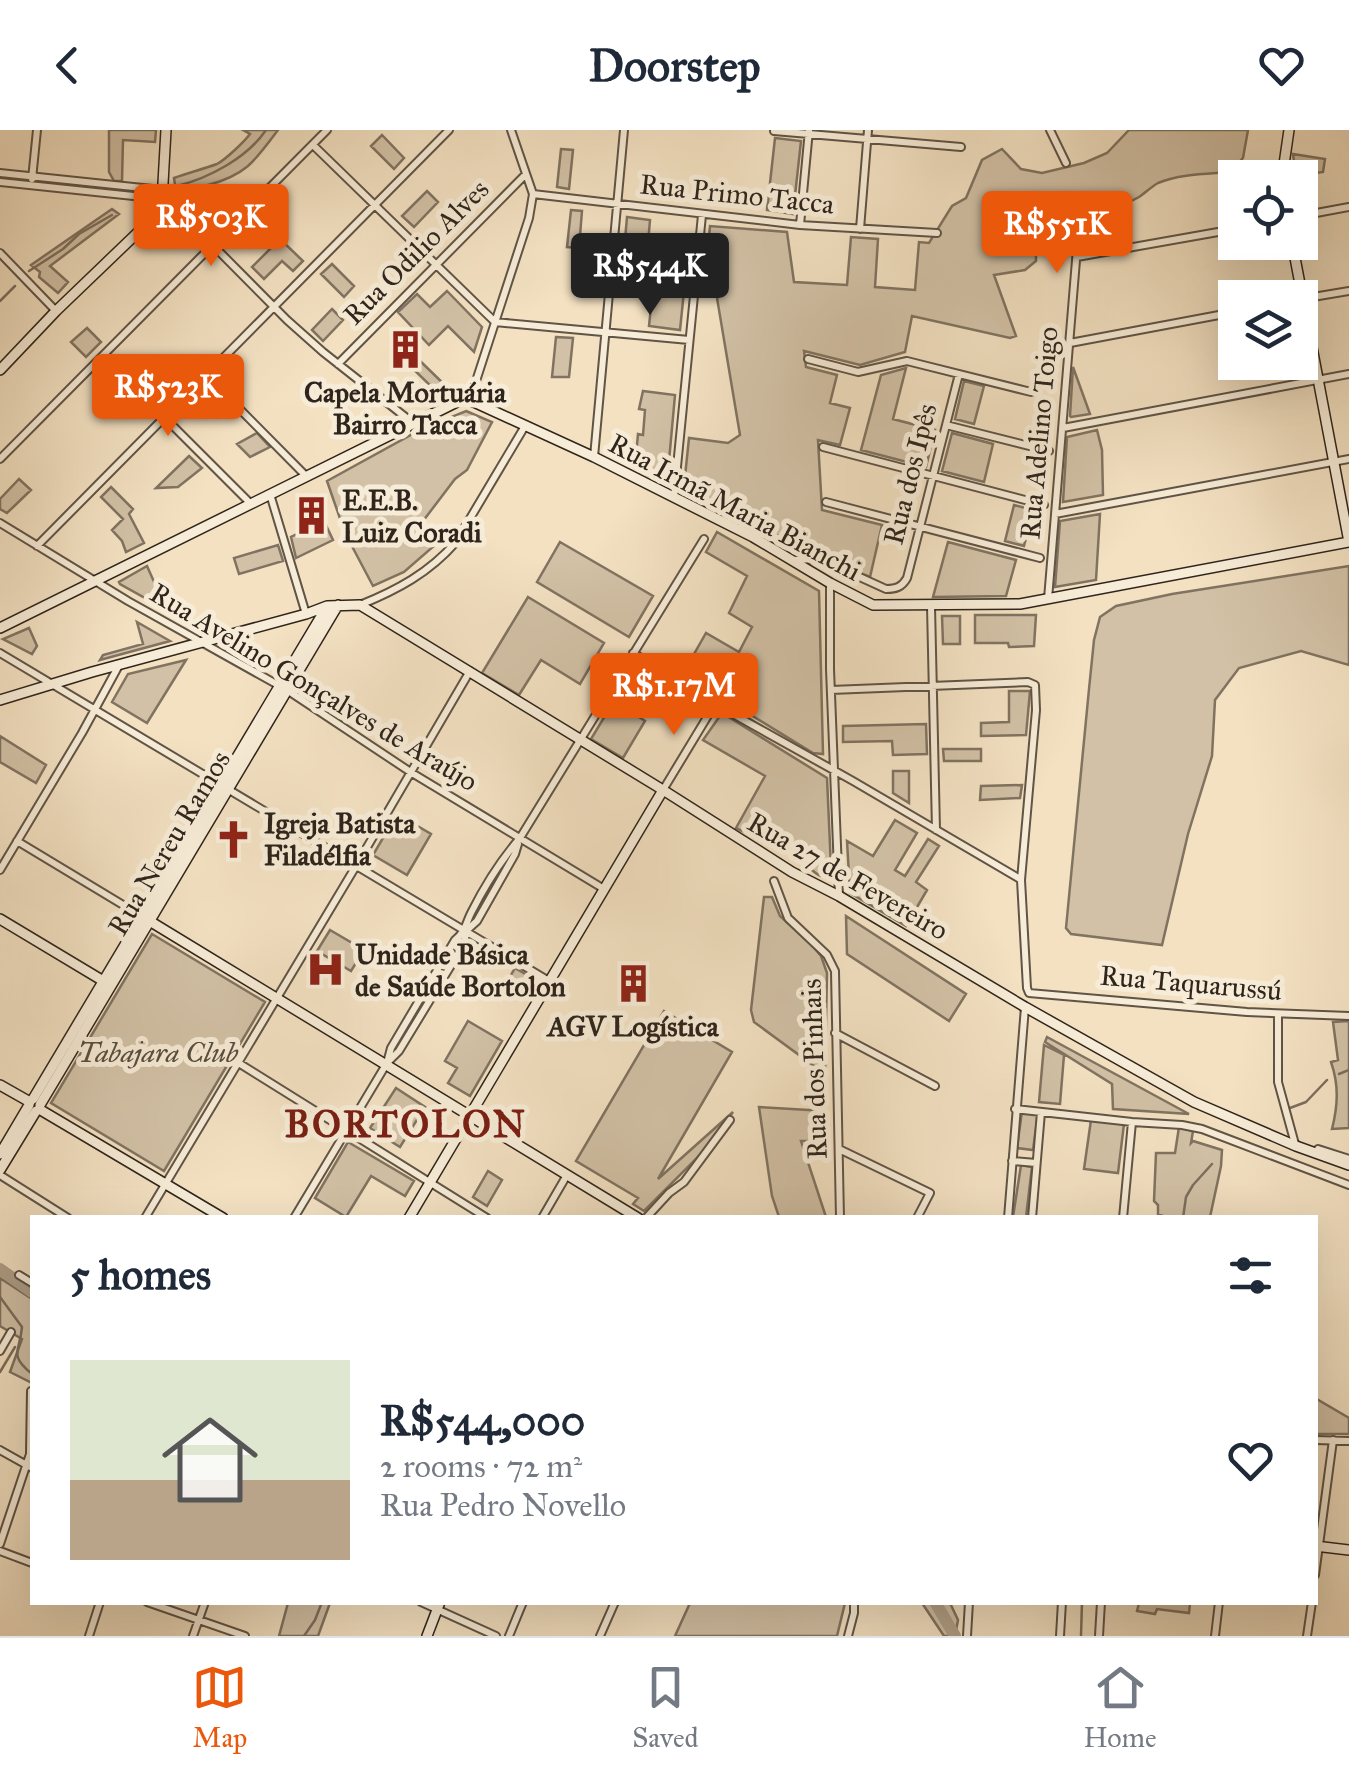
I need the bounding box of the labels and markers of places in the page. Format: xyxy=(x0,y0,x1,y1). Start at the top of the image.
pin: R$503K xyxy=(130,184,292,269)
pin: R$551K xyxy=(976,191,1138,276)
pin: R$544K xyxy=(569,233,731,318)
building icon: Capela Mortuária Bairro Tacca xyxy=(384,329,426,371)
pin: R$523K xyxy=(87,354,249,439)
place label: Capela Mortuária Bairro Tacca xyxy=(304,375,507,442)
place label: E.E.B. Luiz Coradi xyxy=(342,483,482,550)
building icon: E.E.B. Luiz Coradi xyxy=(291,495,333,537)
pin: R$1.17M xyxy=(582,653,766,738)
place label: Igreja Batista Filadélfia xyxy=(264,806,416,873)
church icon: Igreja Batista Filadélfia xyxy=(213,818,255,860)
place label: Unidade Básica de Saúde Bortolon xyxy=(355,937,566,1004)
hospital icon: Unidade Básica de Saúde Bortolon xyxy=(304,949,346,991)
building icon: AGV Logística xyxy=(612,962,654,1004)
place label: AGV Logística xyxy=(545,1009,720,1044)

